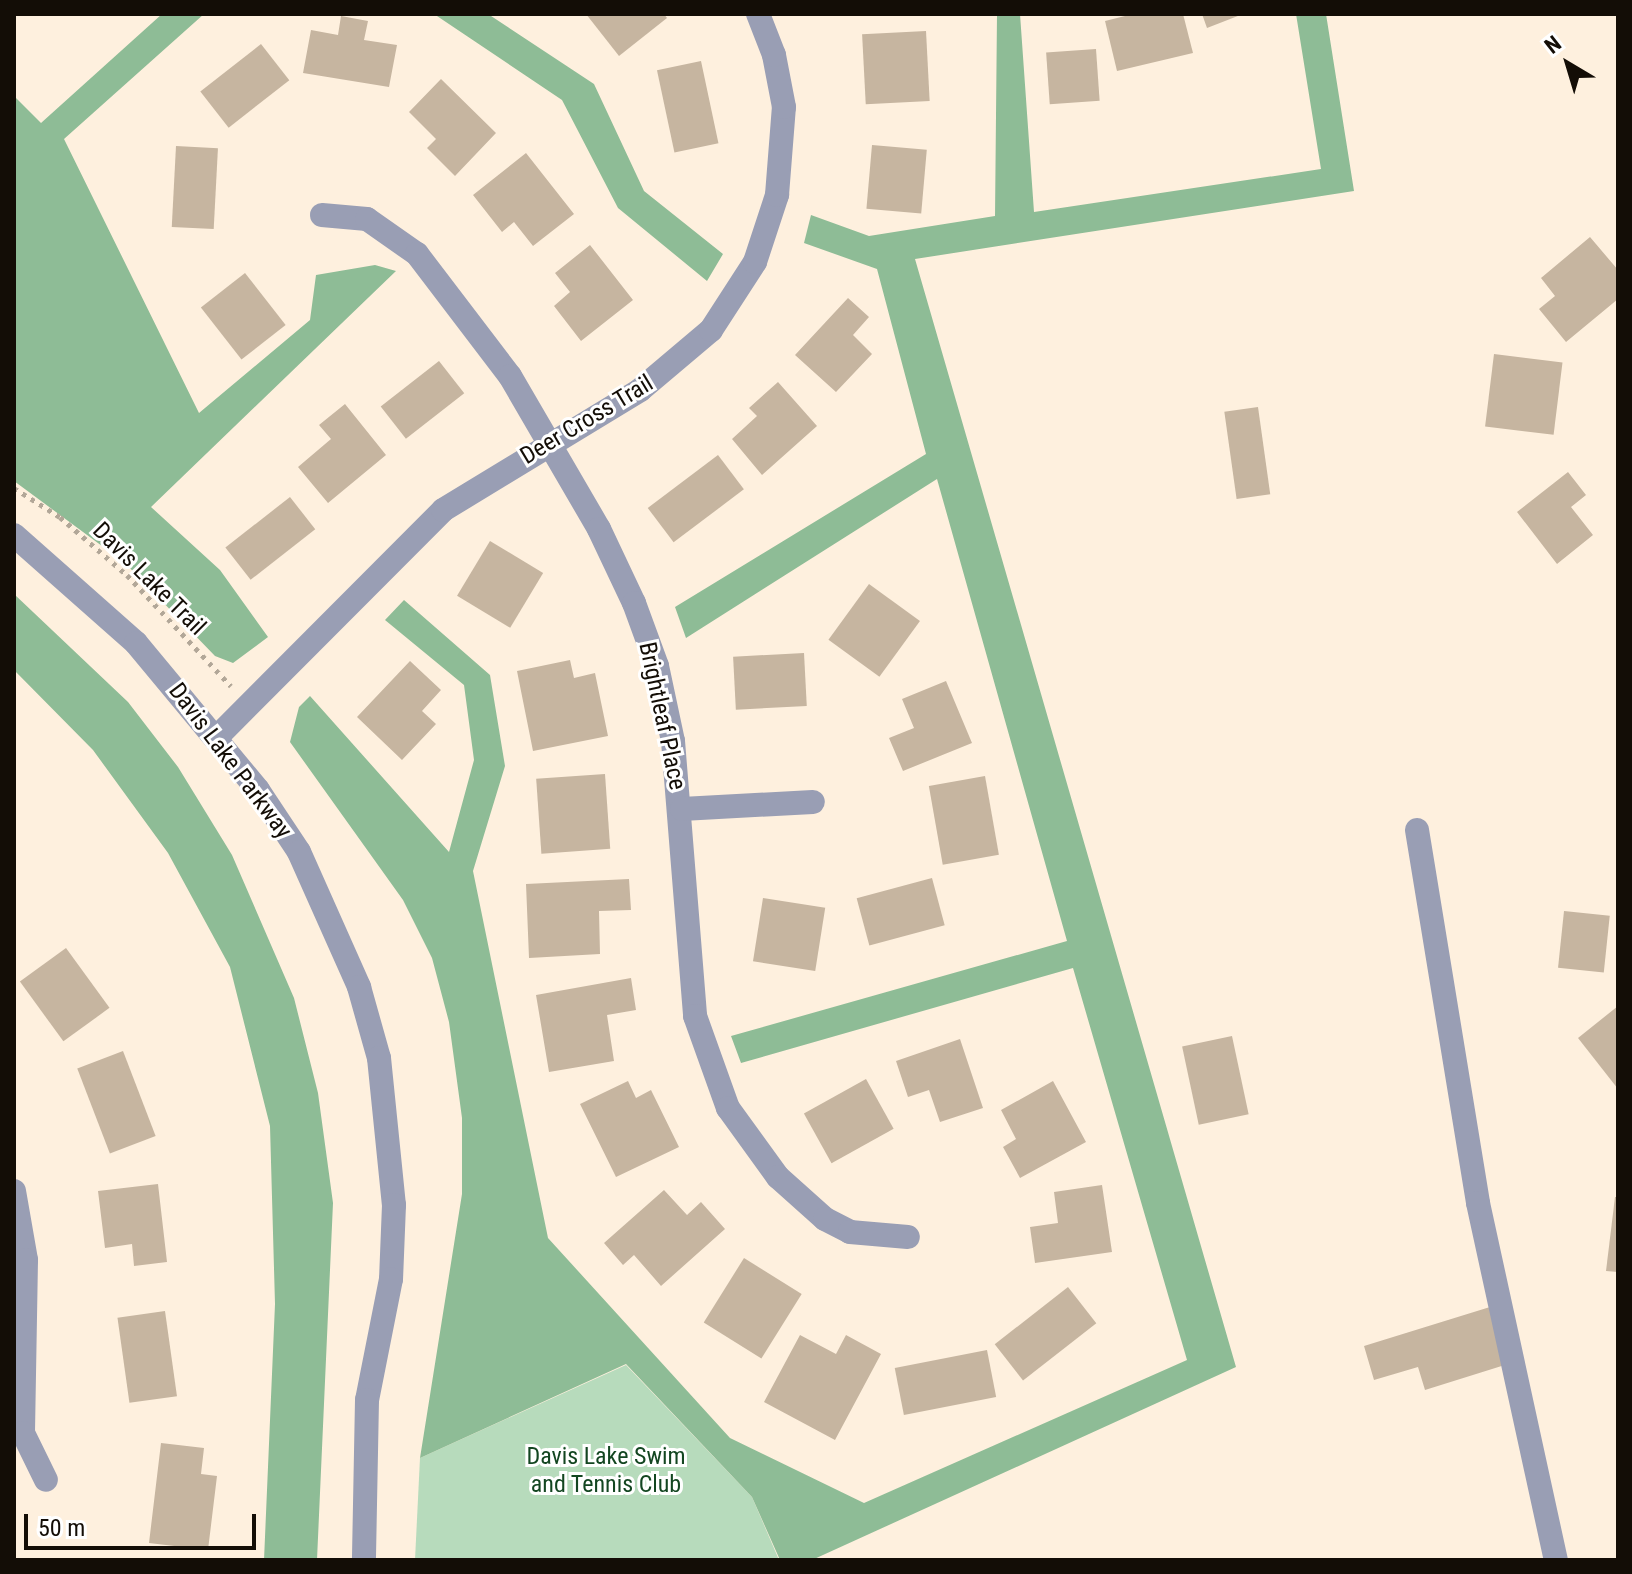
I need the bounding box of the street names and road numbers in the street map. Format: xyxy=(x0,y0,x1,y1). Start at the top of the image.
street label: Deer Cross Trail xyxy=(515,369,659,471)
street label: Davis Lake Trail xyxy=(86,516,212,642)
street label: Brightleaf Place xyxy=(632,639,692,793)
street label: Davis Lake Parkway xyxy=(162,678,298,844)

